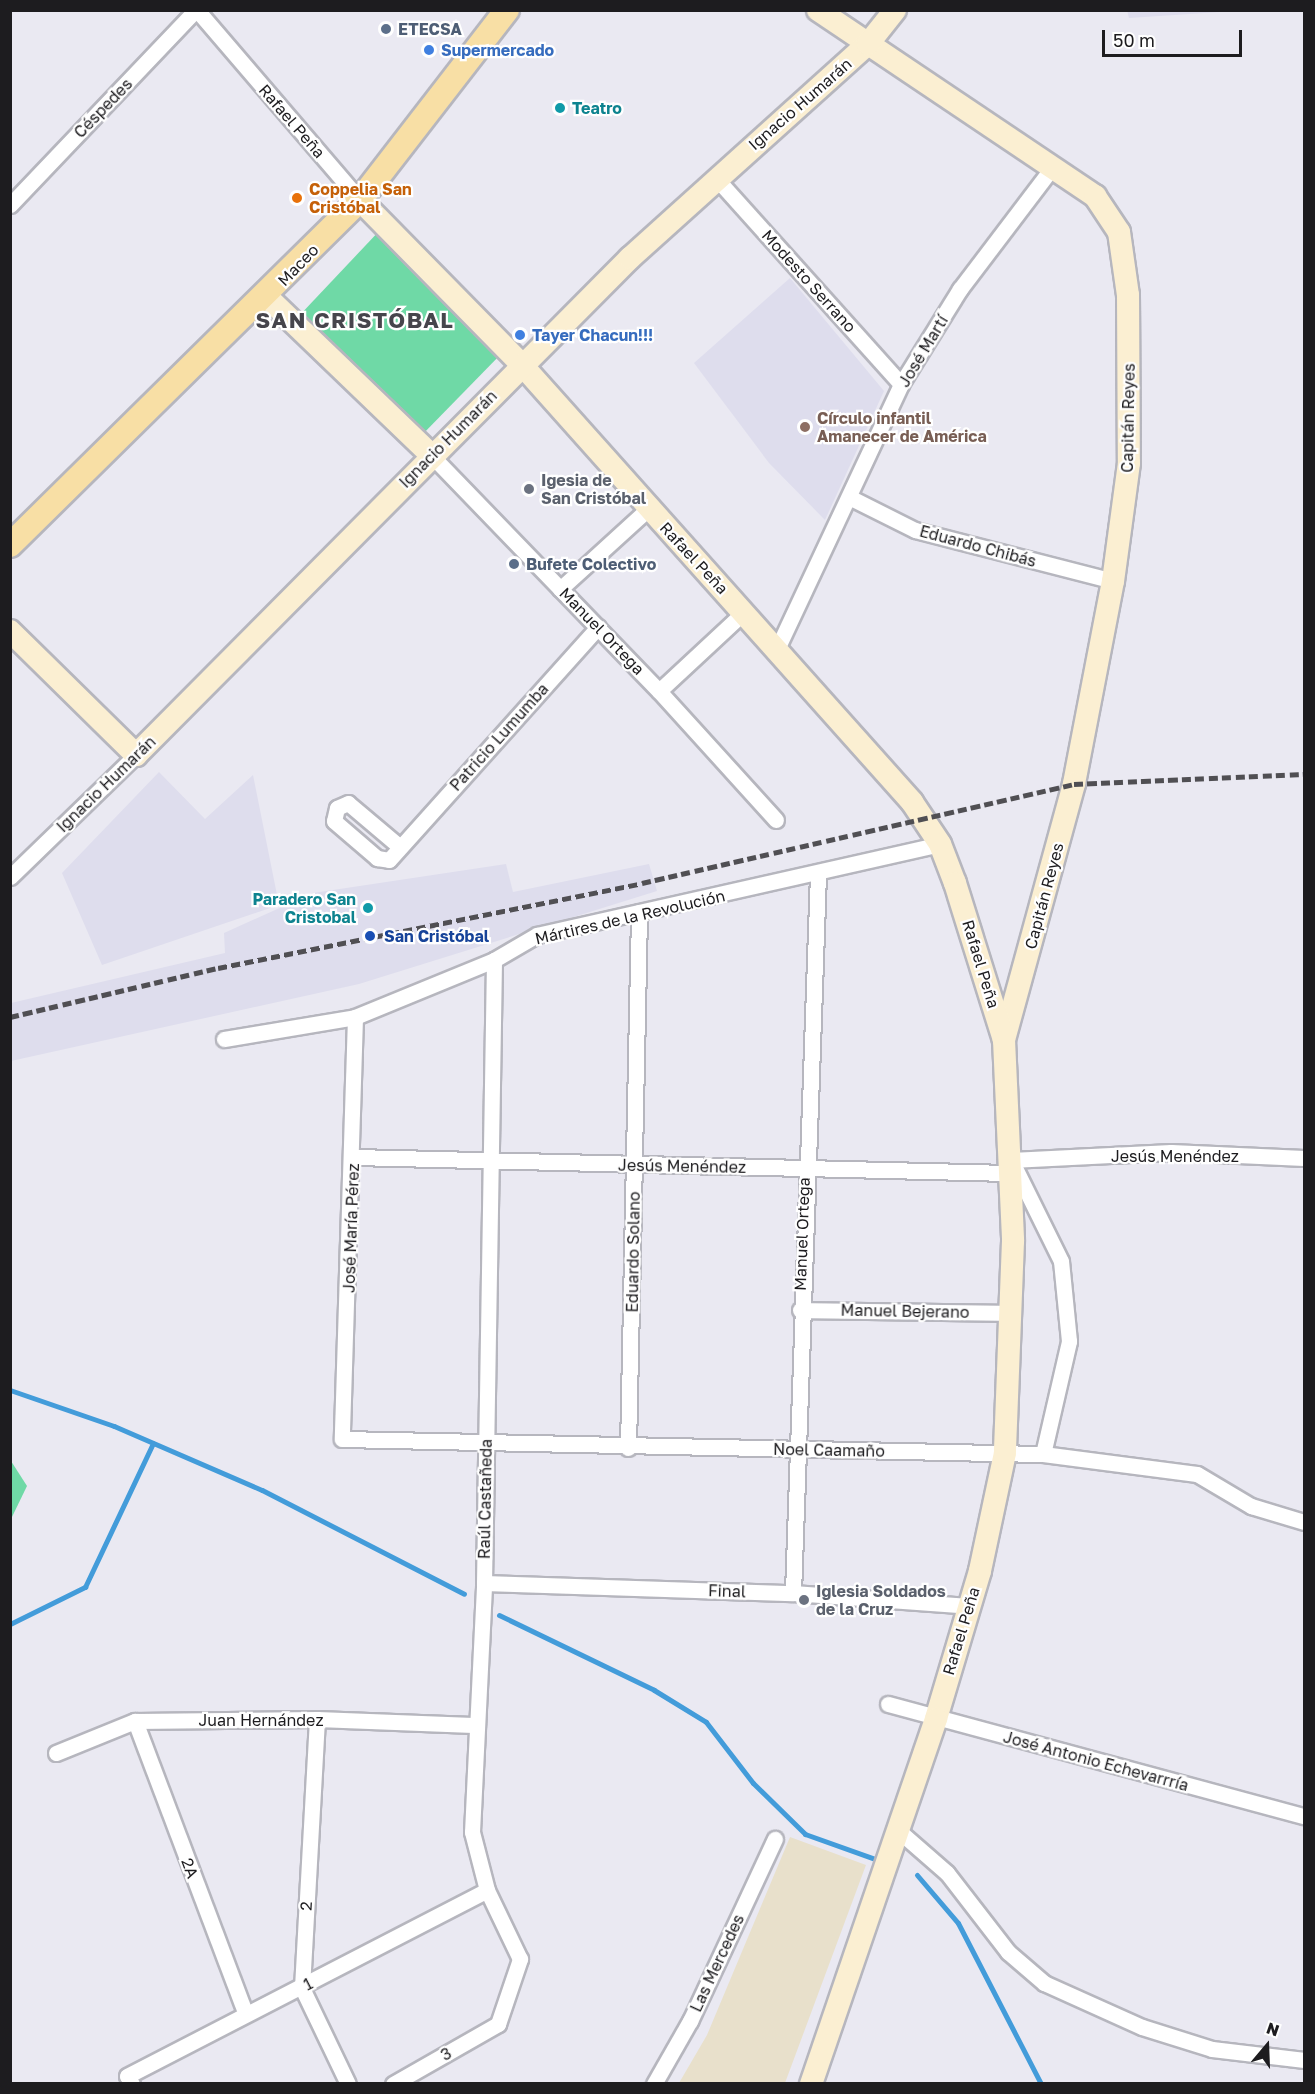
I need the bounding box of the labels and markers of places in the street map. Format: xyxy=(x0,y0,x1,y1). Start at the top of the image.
place label: ETECSA xyxy=(398,19,462,39)
marker: ETECSA xyxy=(379,22,393,36)
place label: Supermercado xyxy=(441,40,554,60)
marker: Supermercado xyxy=(422,43,436,57)
place label: Teatro xyxy=(572,98,622,118)
marker: Teatro xyxy=(553,101,567,115)
place label: Coppelia San Cristóbal xyxy=(309,179,412,217)
marker: Coppelia San Cristóbal xyxy=(290,191,304,205)
place label: Tayer Chacun!!! xyxy=(532,325,653,345)
marker: Tayer Chacun!!! xyxy=(513,328,527,342)
place label: Círculo infantil Amanecer de América xyxy=(817,408,987,446)
marker: Círculo infantil Amanecer de América xyxy=(798,420,812,434)
place label: Igesia de San Cristóbal xyxy=(541,470,646,508)
marker: Igesia de San Cristóbal xyxy=(522,482,536,496)
place label: Bufete Colectivo xyxy=(526,554,656,574)
marker: Bufete Colectivo xyxy=(507,557,521,571)
place label: Paradero San Cristobal xyxy=(252,889,356,927)
marker: Paradero San Cristobal xyxy=(361,901,375,915)
place label: San Cristóbal xyxy=(384,926,489,946)
marker: San Cristóbal xyxy=(361,927,379,945)
place label: Iglesia Soldados de la Cruz xyxy=(816,1581,946,1619)
marker: Iglesia Soldados de la Cruz xyxy=(797,1593,811,1607)

